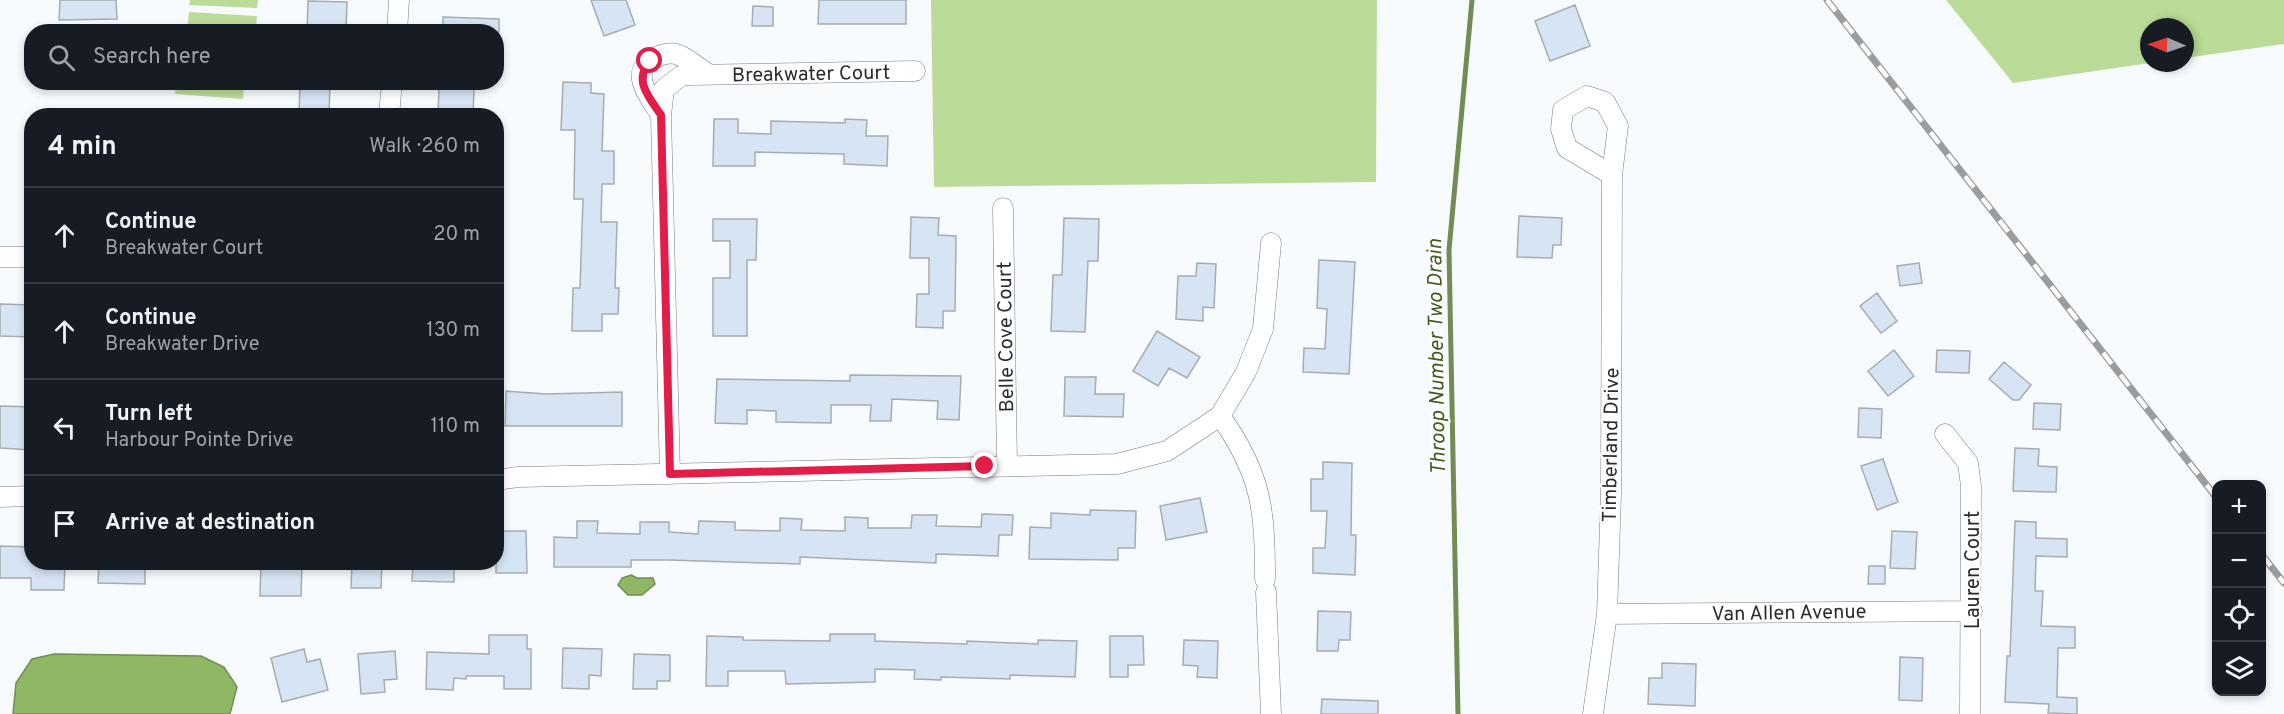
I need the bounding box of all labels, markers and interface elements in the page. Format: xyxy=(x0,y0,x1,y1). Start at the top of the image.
north arrow xyxy=(2140,18,2194,72)
search box xyxy=(24,24,504,90)
icon: search xyxy=(45,41,78,74)
text: Search here xyxy=(93,44,211,71)
route start xyxy=(636,47,662,73)
street label: Breakwater Court xyxy=(732,61,890,89)
text: 4 min xyxy=(48,131,117,164)
text: Walk · 260 m xyxy=(369,134,480,160)
text: Continue xyxy=(105,209,196,236)
icon: ahead xyxy=(48,219,81,252)
text: 20 m xyxy=(433,222,480,248)
text: Breakwater Court xyxy=(105,236,263,262)
water label: Throop Number Two Drain xyxy=(1422,238,1453,475)
street label: Belle Cove Court xyxy=(993,261,1021,413)
text: Continue xyxy=(105,305,196,332)
icon: ahead xyxy=(48,315,81,348)
text: 130 m xyxy=(426,318,480,344)
text: Breakwater Drive xyxy=(105,332,259,358)
street label: Timberland Drive xyxy=(1598,367,1626,523)
text: Turn left xyxy=(105,401,193,428)
icon: left xyxy=(48,411,81,444)
text: 110 m xyxy=(431,414,480,440)
text: Harbour Pointe Drive xyxy=(105,428,294,454)
route end xyxy=(971,452,997,478)
map controls xyxy=(2212,480,2266,696)
button: + xyxy=(2212,480,2266,534)
icon: arrive xyxy=(48,507,81,540)
text: Arrive at destination xyxy=(105,510,315,537)
street label: Lauren Court xyxy=(1961,511,1987,629)
button: − xyxy=(2212,534,2266,588)
button: locate xyxy=(2212,588,2266,642)
street label: Van Allen Avenue xyxy=(1712,600,1867,628)
button: layers xyxy=(2212,642,2266,696)

